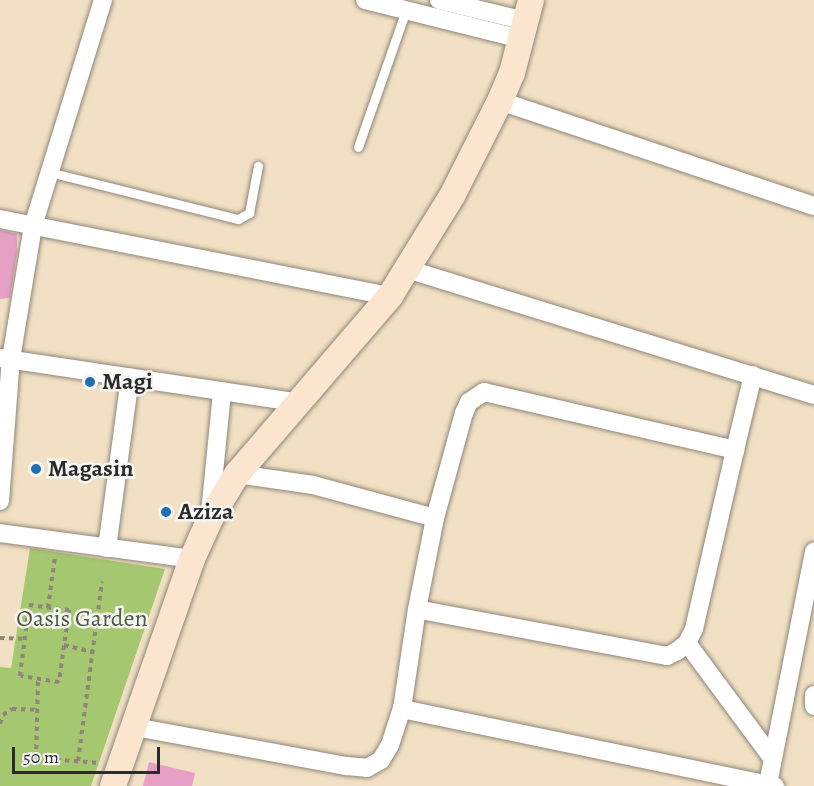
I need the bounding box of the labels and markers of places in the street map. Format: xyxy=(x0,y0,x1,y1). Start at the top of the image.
place label: Magi xyxy=(102,368,153,396)
marker: Magi xyxy=(83,375,97,389)
place label: Magasin xyxy=(48,455,133,483)
marker: Magasin xyxy=(29,462,43,476)
place label: Aziza xyxy=(178,498,234,526)
marker: Aziza xyxy=(159,505,173,519)

